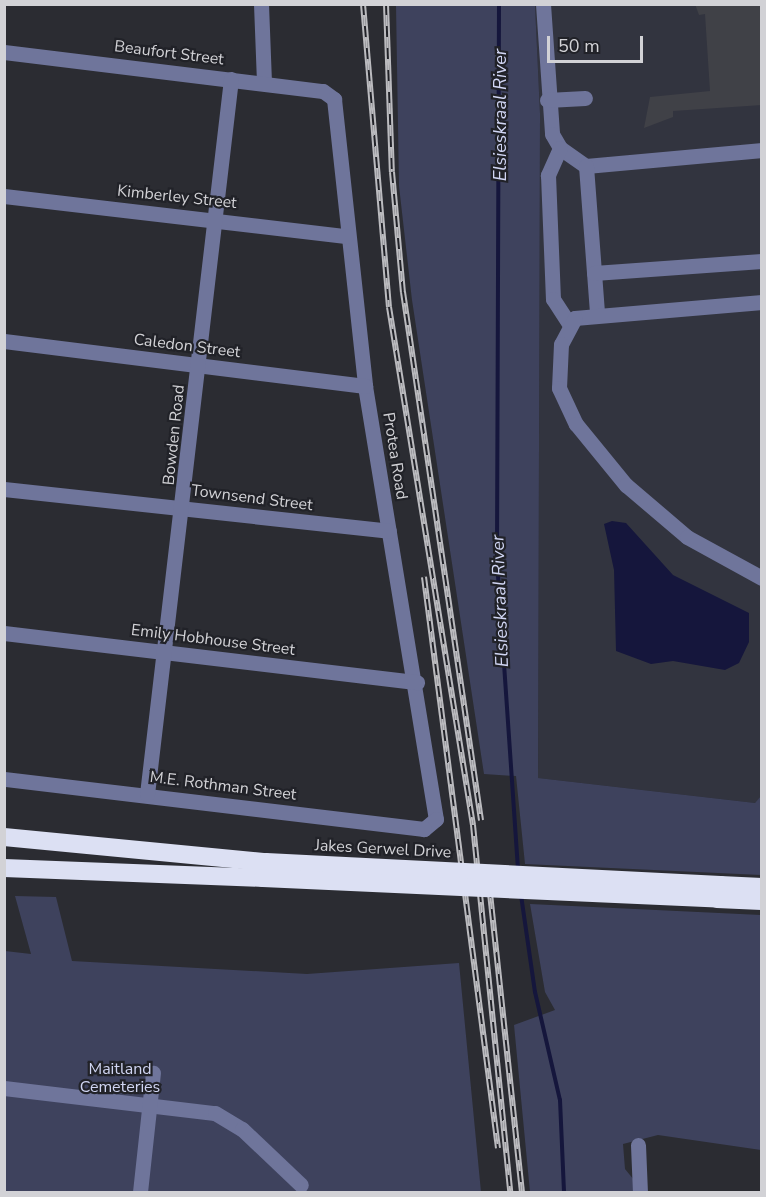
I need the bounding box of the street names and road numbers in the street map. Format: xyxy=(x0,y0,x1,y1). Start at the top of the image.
street label: Beaufort Street xyxy=(113,37,225,69)
street label: Kimberley Street xyxy=(116,181,238,213)
street label: Caledon Street xyxy=(133,330,241,362)
street label: Bowden Road xyxy=(159,384,189,486)
street label: Protea Road xyxy=(379,411,411,501)
street label: Townsend Street xyxy=(190,481,314,515)
street label: Emily Hobhouse Street xyxy=(130,620,296,660)
street label: M.E. Rothman Street xyxy=(149,767,297,805)
street label: Jakes Gerwel Drive xyxy=(314,836,452,862)

